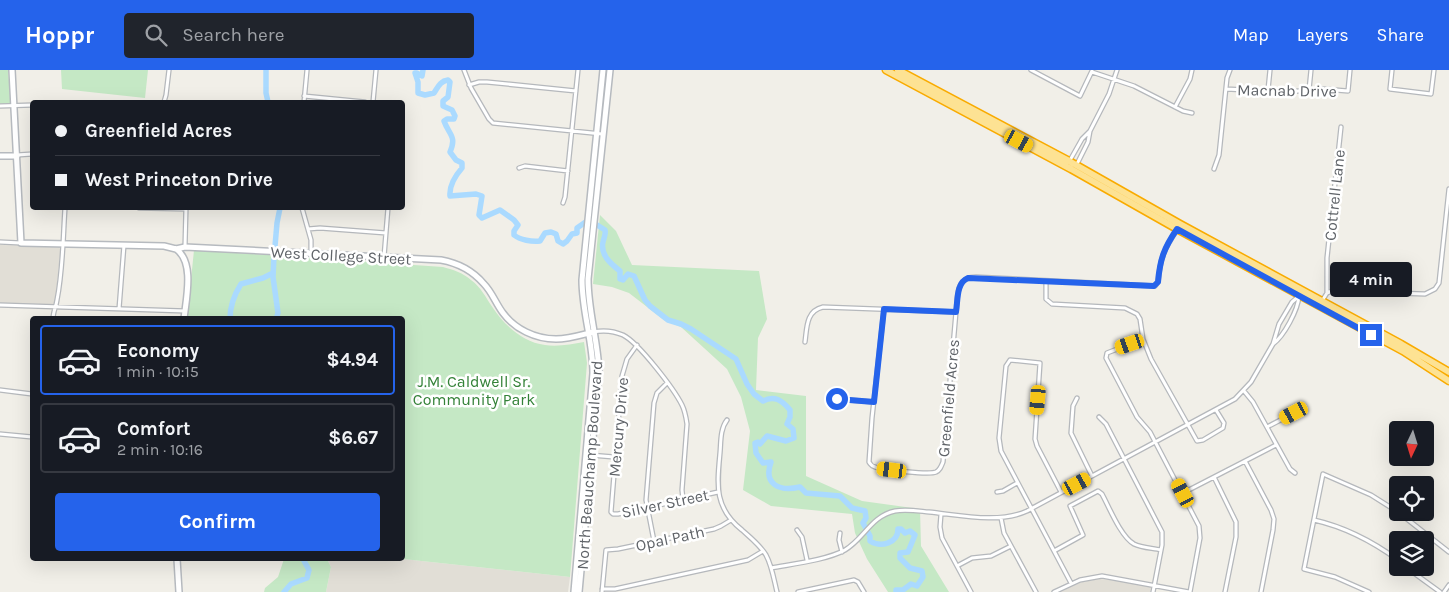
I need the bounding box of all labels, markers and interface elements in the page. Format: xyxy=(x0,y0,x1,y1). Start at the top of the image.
search box xyxy=(124,13,474,58)
text: Hoppr xyxy=(25,21,94,49)
icon: search xyxy=(142,21,170,49)
text: Search here xyxy=(182,24,284,46)
text: Map xyxy=(1233,24,1269,46)
text: Layers xyxy=(1297,24,1349,46)
text: Share xyxy=(1377,24,1424,46)
street label: Macnab Drive xyxy=(1237,80,1337,101)
text: Greenfield Acres xyxy=(85,120,232,142)
car xyxy=(1002,127,1035,155)
street label: Cottrell Lane xyxy=(1320,149,1349,242)
text: West Princeton Drive xyxy=(85,169,273,191)
street label: West College Street xyxy=(270,242,412,269)
callout: 4 min xyxy=(1330,262,1412,298)
text: 4 min xyxy=(1349,270,1393,289)
route end xyxy=(1360,324,1382,346)
car xyxy=(1113,332,1146,356)
icon: car xyxy=(57,338,102,383)
street label: Greenfield Acres xyxy=(934,338,963,458)
text: Economy xyxy=(117,340,199,362)
text: $4.94 xyxy=(327,349,378,371)
street label: North Beauchamp Boulevard xyxy=(573,360,606,570)
text: 1 min · 10:15 xyxy=(117,362,199,381)
park label: J.M. Caldwell Sr. Community Park xyxy=(413,372,535,409)
street label: Mercury Drive xyxy=(605,376,632,478)
car xyxy=(1029,384,1046,416)
route start xyxy=(826,388,848,410)
car xyxy=(1277,399,1310,427)
icon: car xyxy=(57,416,102,461)
text: Comfort xyxy=(117,418,191,440)
north arrow xyxy=(1389,421,1434,466)
map controls xyxy=(1389,421,1434,576)
text: $6.67 xyxy=(328,427,378,449)
text: 2 min · 10:16 xyxy=(117,440,203,459)
car xyxy=(876,461,907,479)
car xyxy=(1060,470,1093,498)
car xyxy=(1169,476,1196,510)
button: locate xyxy=(1389,476,1434,521)
street label: Silver Street xyxy=(620,485,710,522)
button: Confirm xyxy=(55,493,380,551)
street label: Opal Path xyxy=(634,522,706,555)
button: layers xyxy=(1389,531,1434,576)

